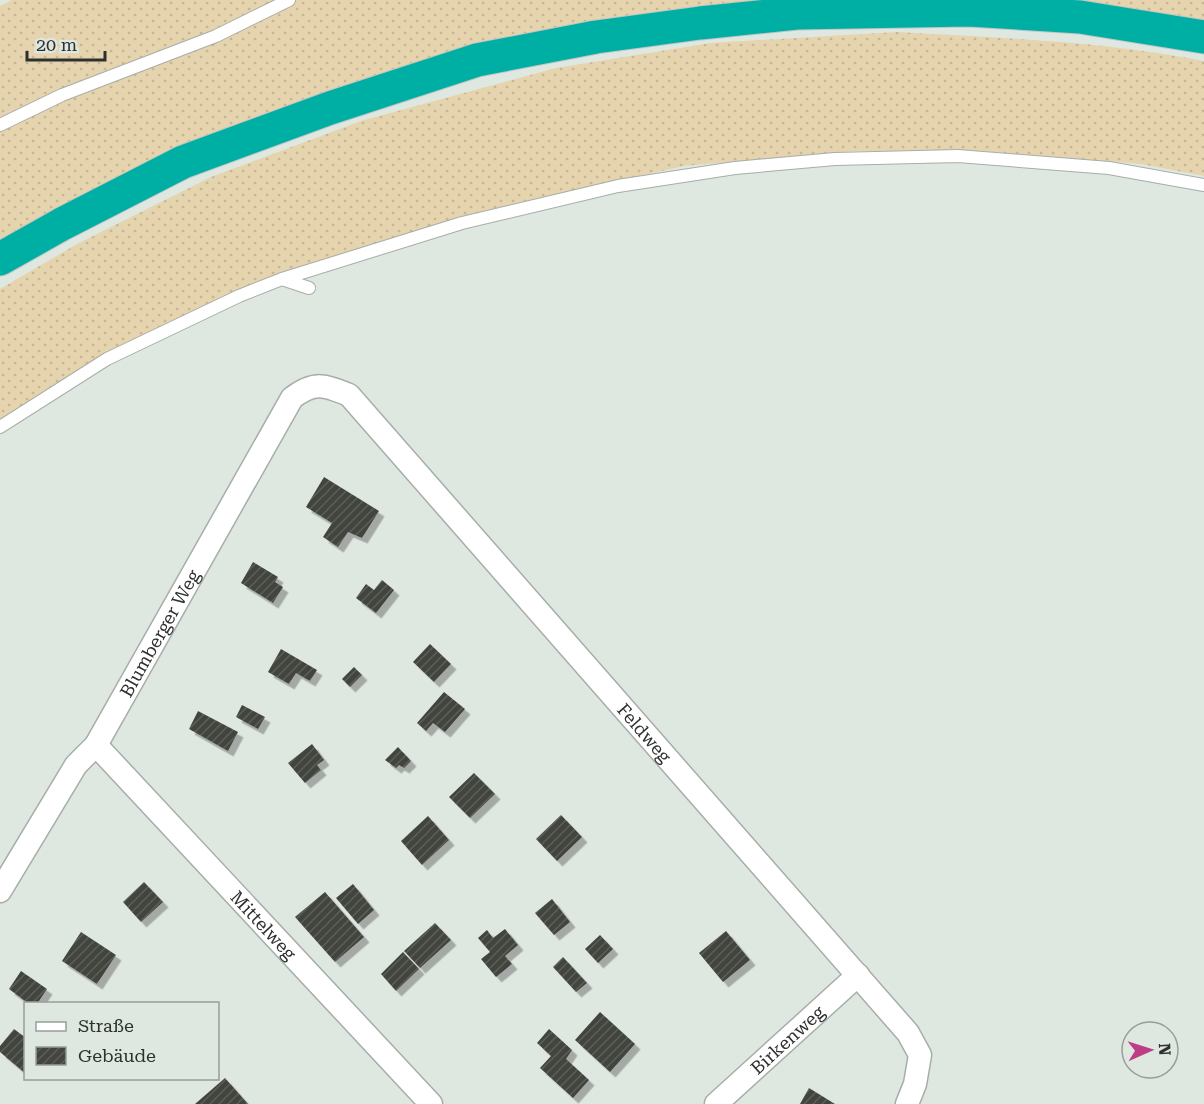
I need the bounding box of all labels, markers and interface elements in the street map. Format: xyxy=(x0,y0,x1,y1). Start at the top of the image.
scale bar xyxy=(27,24,105,62)
text: 20 m xyxy=(36,34,77,55)
street label: Blumberger Weg xyxy=(115,565,204,700)
street label: Feldweg xyxy=(613,699,677,767)
street label: Mittelweg xyxy=(227,886,301,964)
street label: Birkenweg xyxy=(746,1000,829,1078)
legend xyxy=(24,1002,219,1080)
text: Straße xyxy=(78,1015,134,1036)
north arrow xyxy=(1120,1020,1180,1080)
text: N xyxy=(1155,1043,1174,1056)
text: Gebäude xyxy=(78,1045,156,1066)

